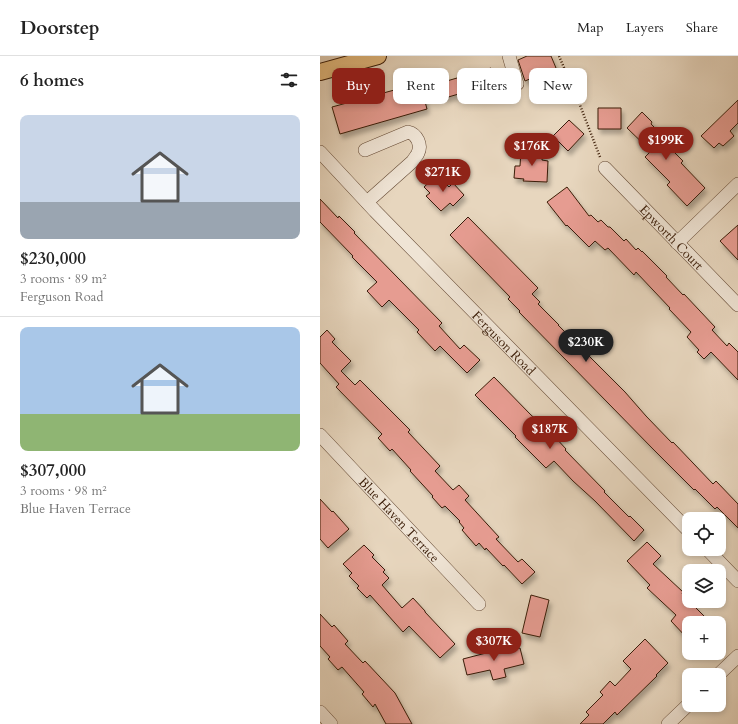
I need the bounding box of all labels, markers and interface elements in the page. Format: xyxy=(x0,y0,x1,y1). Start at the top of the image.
text: Doorstep xyxy=(20,15,100,41)
text: Map xyxy=(577,18,604,37)
text: Layers xyxy=(626,18,664,37)
text: Share xyxy=(686,18,718,37)
chip: Buy xyxy=(332,68,385,104)
chip: Rent xyxy=(393,68,449,104)
chip: Filters xyxy=(457,68,521,104)
chip: New xyxy=(529,68,587,104)
text: 6 homes xyxy=(20,69,84,92)
icon: filters xyxy=(278,69,300,91)
pin: $199K xyxy=(638,127,694,161)
text: $199K xyxy=(647,131,685,149)
pin: $176K xyxy=(504,133,560,167)
text: $176K xyxy=(513,137,551,155)
icon: home xyxy=(124,141,196,213)
pin: $271K xyxy=(415,159,471,193)
text: $271K xyxy=(424,163,462,181)
street label: Epworth Court xyxy=(635,201,707,274)
text: $230,000 xyxy=(20,247,86,270)
text: 3 rooms · 89 m² xyxy=(20,270,107,288)
text: Ferguson Road xyxy=(20,288,103,306)
street label: Ferguson Road xyxy=(468,307,539,379)
pin: $230K xyxy=(558,329,614,363)
text: $230K xyxy=(567,333,605,351)
icon: home xyxy=(124,353,196,425)
pin: $187K xyxy=(522,416,578,450)
text: $187K xyxy=(531,420,569,438)
text: $307,000 xyxy=(20,459,86,482)
street label: Blue Haven Terrace xyxy=(354,474,443,567)
text: 3 rooms · 98 m² xyxy=(20,482,107,500)
text: Blue Haven Terrace xyxy=(20,500,131,518)
map controls xyxy=(682,512,726,712)
button: locate xyxy=(682,512,726,556)
button: layers xyxy=(682,564,726,608)
button: + xyxy=(682,616,726,660)
pin: $307K xyxy=(466,628,522,662)
text: $307K xyxy=(475,632,513,650)
button: − xyxy=(682,668,726,712)

